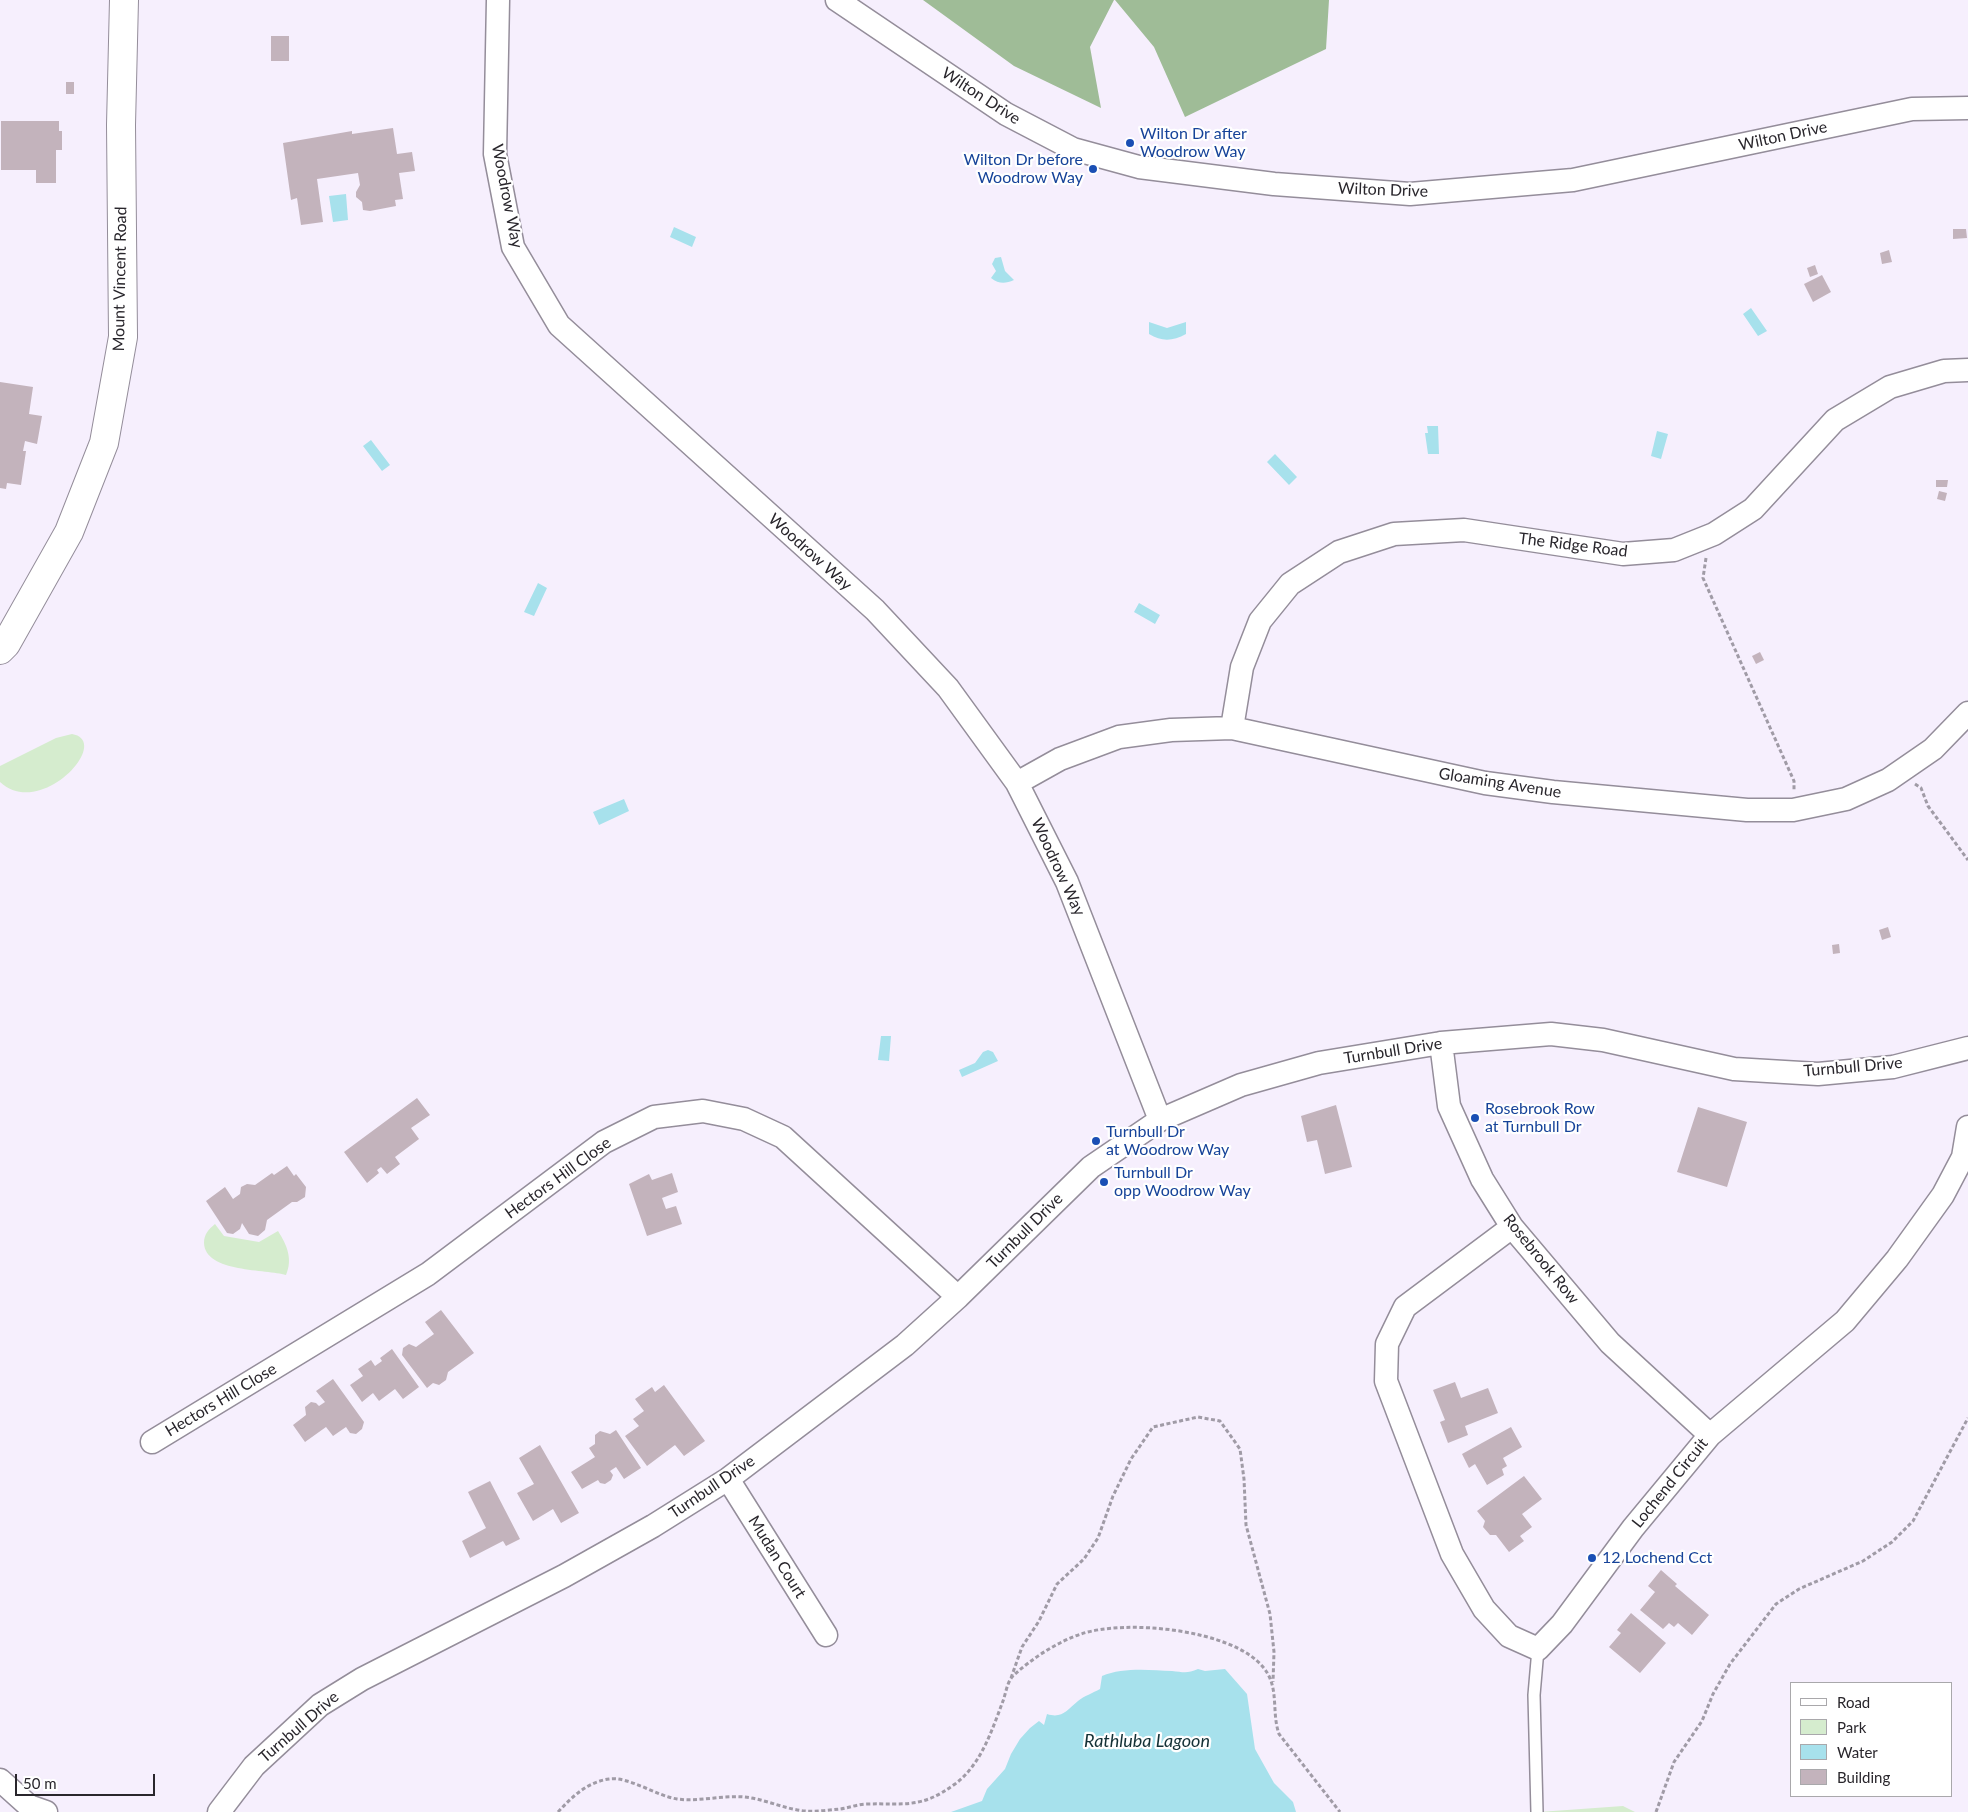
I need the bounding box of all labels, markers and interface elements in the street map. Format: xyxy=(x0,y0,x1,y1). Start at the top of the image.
street label: Wilton Drive xyxy=(938,63,1024,129)
street label: Wilton Drive xyxy=(1737,117,1829,155)
place label: Wilton Dr after Woodrow Way xyxy=(1140,124,1247,162)
marker: Wilton Dr after Woodrow Way xyxy=(1124,137,1136,149)
street label: Woodrow Way xyxy=(488,142,526,250)
place label: Wilton Dr before Woodrow Way xyxy=(963,150,1083,188)
marker: Wilton Dr before Woodrow Way xyxy=(1087,163,1099,175)
street label: Wilton Drive xyxy=(1338,179,1428,201)
street label: Mount Vincent Road xyxy=(109,206,131,352)
street label: Woodrow Way xyxy=(764,510,856,594)
street label: The Ridge Road xyxy=(1517,529,1629,561)
street label: Gloaming Avenue xyxy=(1437,764,1563,802)
street label: Woodrow Way xyxy=(1027,815,1089,919)
street label: Turnbull Drive xyxy=(1343,1034,1443,1068)
street label: Turnbull Drive xyxy=(1803,1053,1903,1081)
place label: Rosebrook Row at Turnbull Dr xyxy=(1485,1099,1595,1137)
marker: Rosebrook Row at Turnbull Dr xyxy=(1469,1112,1481,1124)
place label: Turnbull Dr at Woodrow Way xyxy=(1106,1122,1229,1160)
street label: Hectors Hill Close xyxy=(501,1133,615,1223)
marker: Turnbull Dr at Woodrow Way xyxy=(1090,1135,1102,1147)
place label: Turnbull Dr opp Woodrow Way xyxy=(1114,1163,1251,1201)
marker: Turnbull Dr opp Woodrow Way xyxy=(1098,1176,1110,1188)
street label: Turnbull Drive xyxy=(983,1189,1067,1273)
street label: Rosebrook Row xyxy=(1499,1210,1583,1308)
street label: Hectors Hill Close xyxy=(162,1359,280,1441)
street label: Lochend Circuit xyxy=(1628,1434,1712,1532)
street label: Turnbull Drive xyxy=(666,1451,758,1523)
street label: Mudan Court xyxy=(744,1512,810,1602)
place label: 12 Lochend Cct xyxy=(1602,1548,1712,1568)
marker: 12 Lochend Cct xyxy=(1586,1552,1598,1564)
legend xyxy=(1790,1682,1953,1797)
street label: Turnbull Drive xyxy=(255,1687,343,1767)
text: Road xyxy=(1837,1693,1870,1711)
text: Park xyxy=(1837,1718,1866,1736)
water label: Rathluba Lagoon xyxy=(1084,1730,1210,1752)
text: Water xyxy=(1837,1743,1878,1761)
scale bar xyxy=(18,1764,158,1796)
text: Building xyxy=(1837,1768,1890,1786)
text: 50 m xyxy=(23,1774,57,1792)

